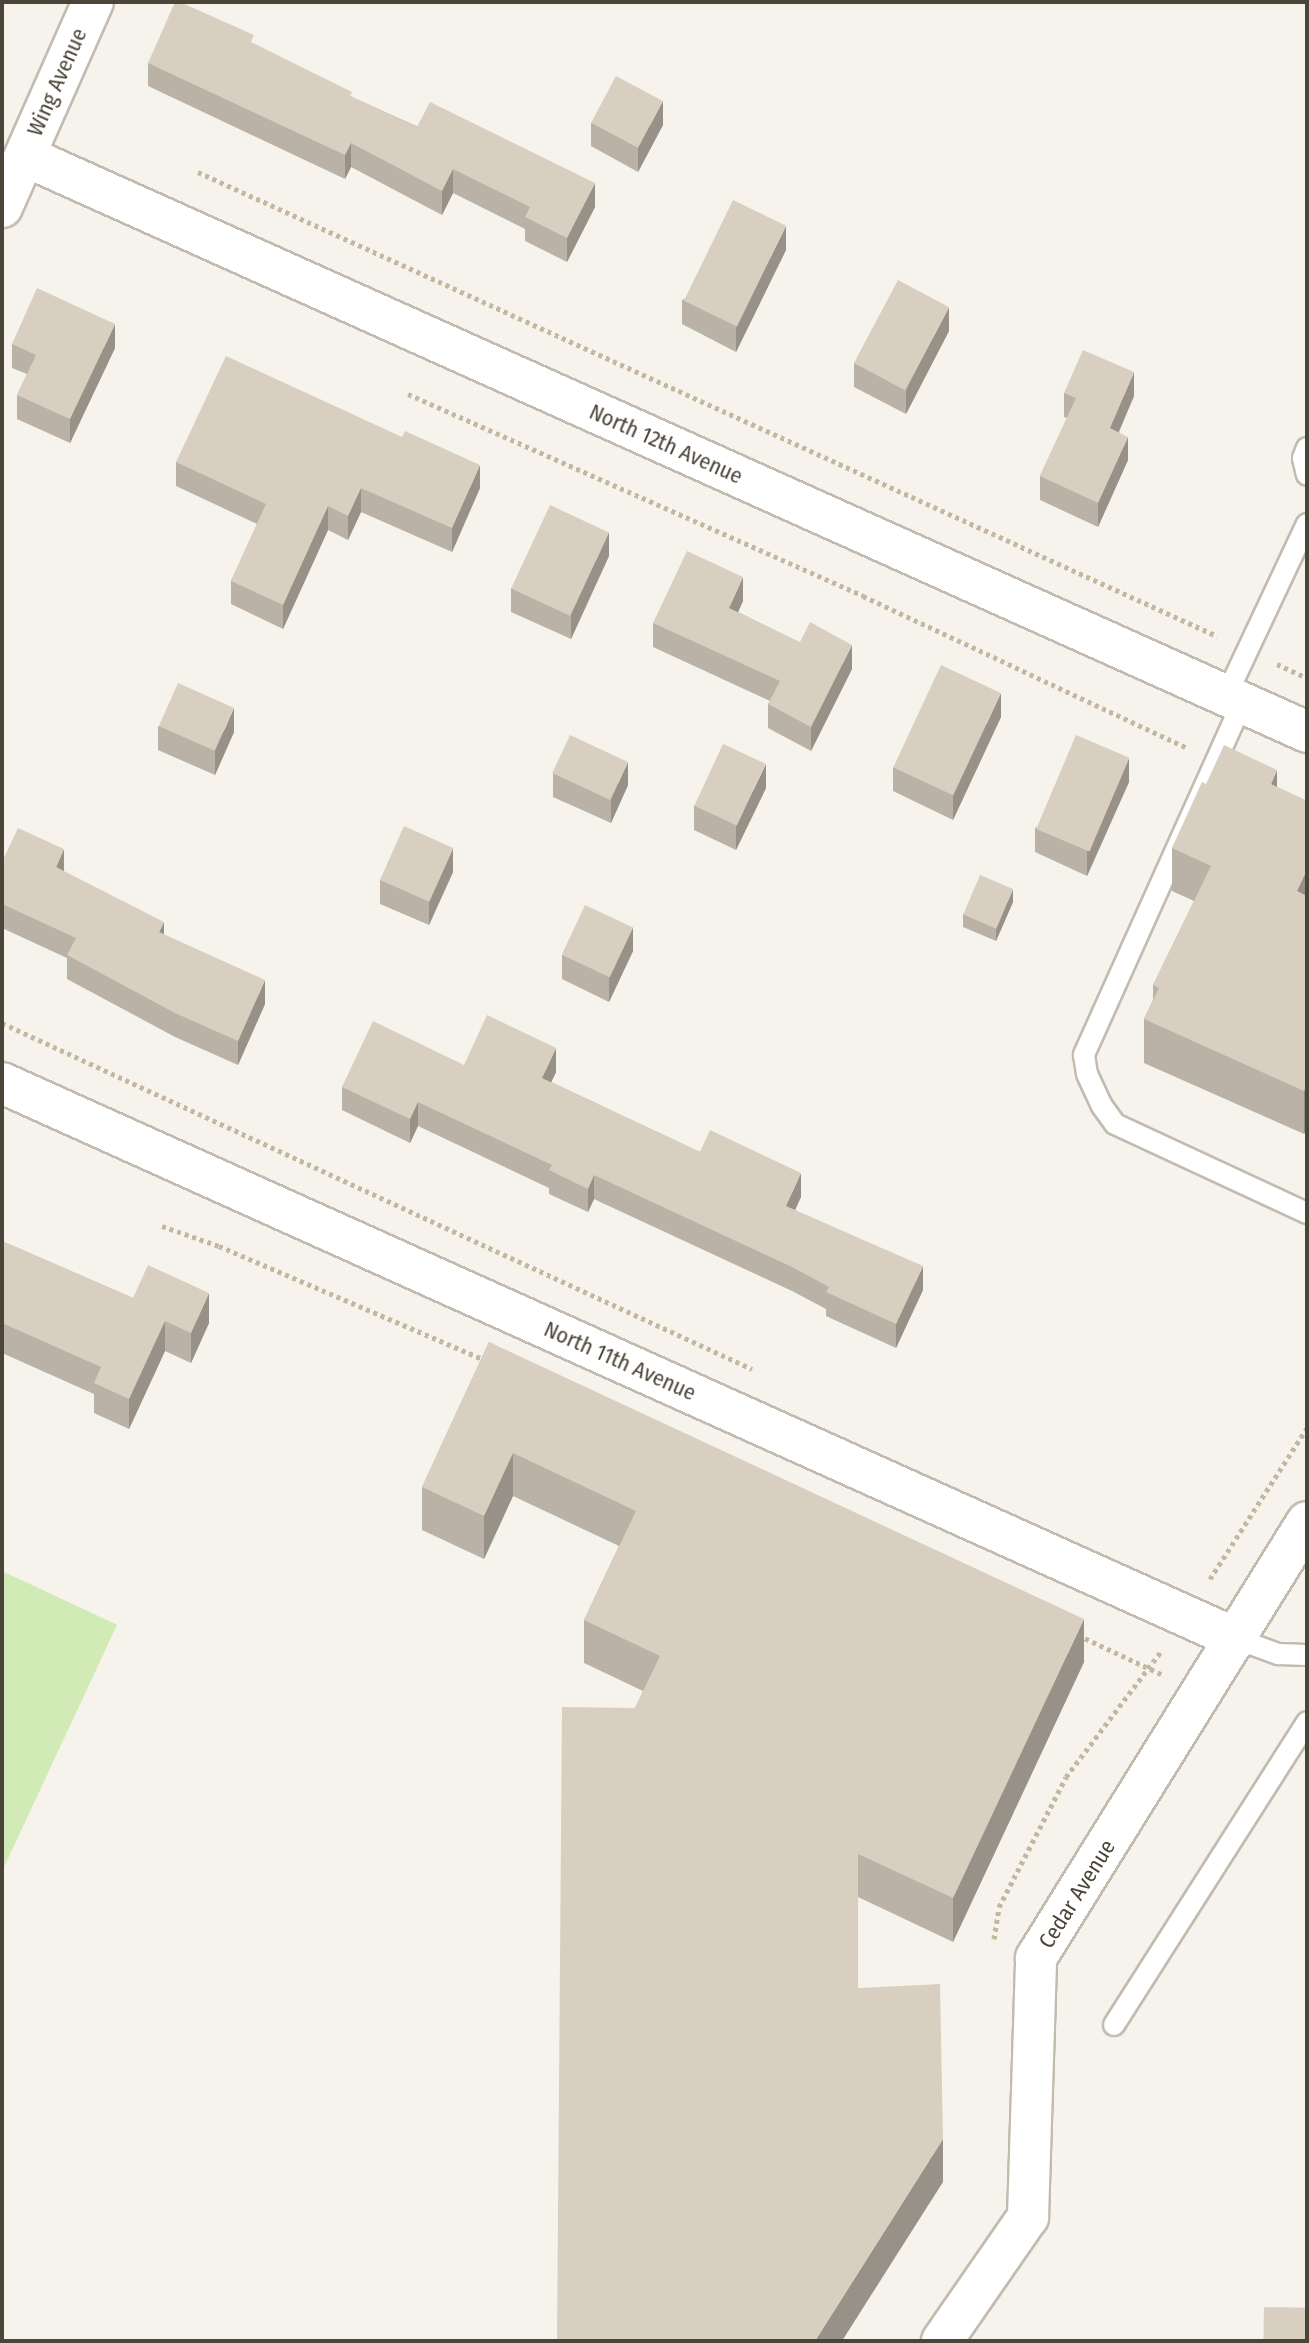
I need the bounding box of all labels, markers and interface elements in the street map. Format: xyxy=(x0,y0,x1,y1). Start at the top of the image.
street label: Wing Avenue xyxy=(22,24,92,140)
street label: North 12th Avenue xyxy=(585,398,747,490)
street label: North 11th Avenue xyxy=(540,1316,700,1406)
street label: Cedar Avenue xyxy=(1033,1835,1121,1953)

